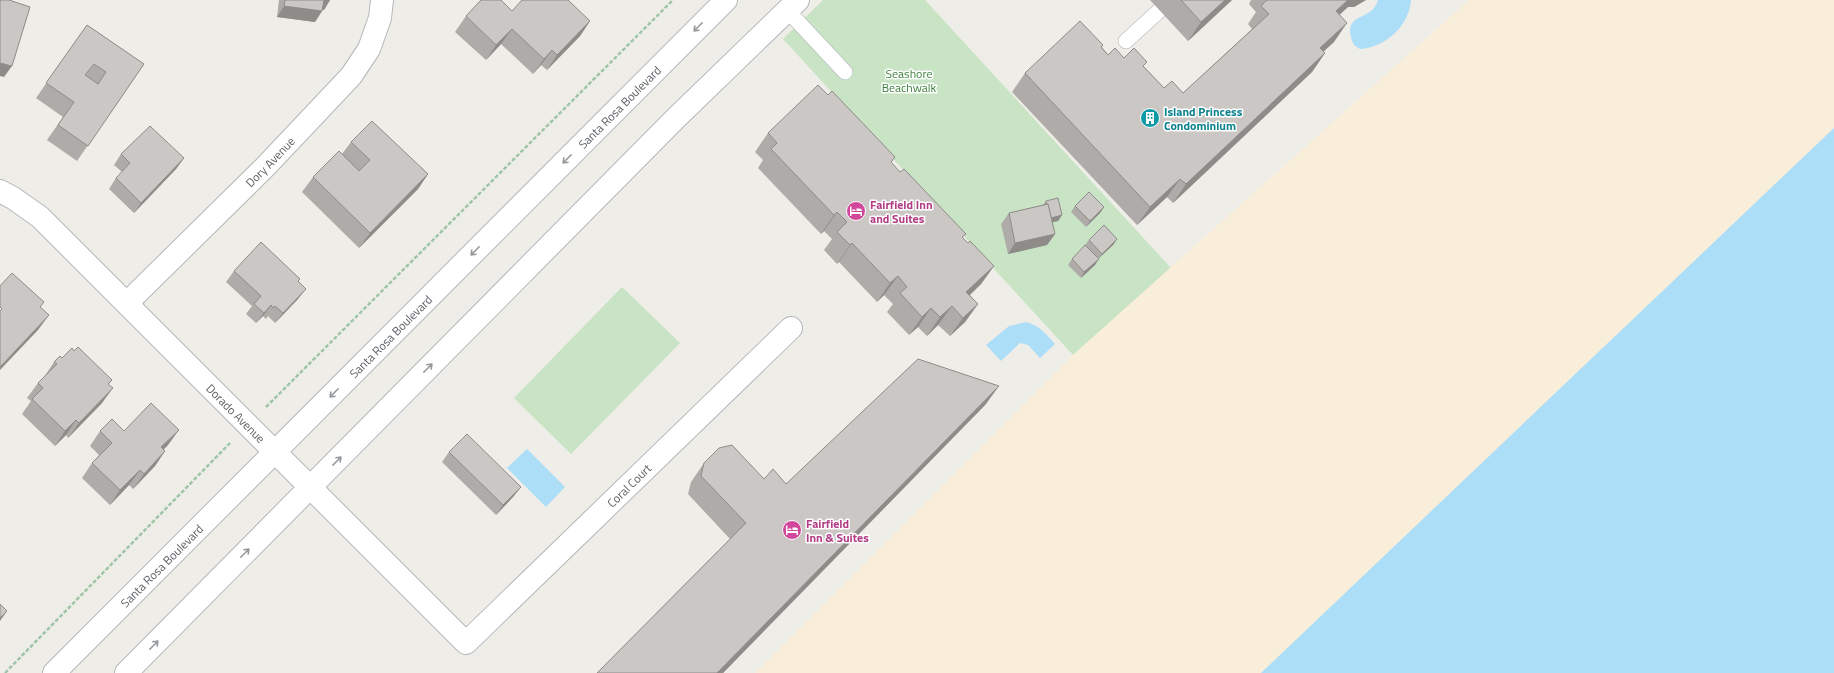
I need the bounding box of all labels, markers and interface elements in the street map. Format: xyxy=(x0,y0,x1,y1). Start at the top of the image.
one-way arrow xyxy=(693,22,703,32)
street label: Santa Rosa Boulevard xyxy=(573,61,665,153)
park label: Seashore Beachwalk xyxy=(882,64,937,97)
place label: Island Princess Condominium xyxy=(1164,102,1243,135)
building icon: Island Princess Condominium xyxy=(1139,107,1161,129)
street label: Dory Avenue xyxy=(241,132,299,191)
one-way arrow xyxy=(562,154,572,164)
place label: Fairfield Inn and Suites xyxy=(870,195,933,228)
hotel icon: Fairfield Inn and Suites xyxy=(845,200,867,222)
one-way arrow xyxy=(470,246,480,256)
street label: Santa Rosa Boulevard xyxy=(345,290,436,382)
one-way arrow xyxy=(423,363,433,373)
street label: Dorado Avenue xyxy=(202,379,270,447)
one-way arrow xyxy=(329,388,339,398)
one-way arrow xyxy=(332,456,342,466)
street label: Coral Court xyxy=(602,458,656,511)
place label: Fairfield Inn & Suites xyxy=(806,514,869,547)
hotel icon: Fairfield Inn & Suites xyxy=(781,519,803,541)
street label: Santa Rosa Boulevard xyxy=(116,520,207,611)
one-way arrow xyxy=(240,548,250,558)
one-way arrow xyxy=(149,640,159,650)

